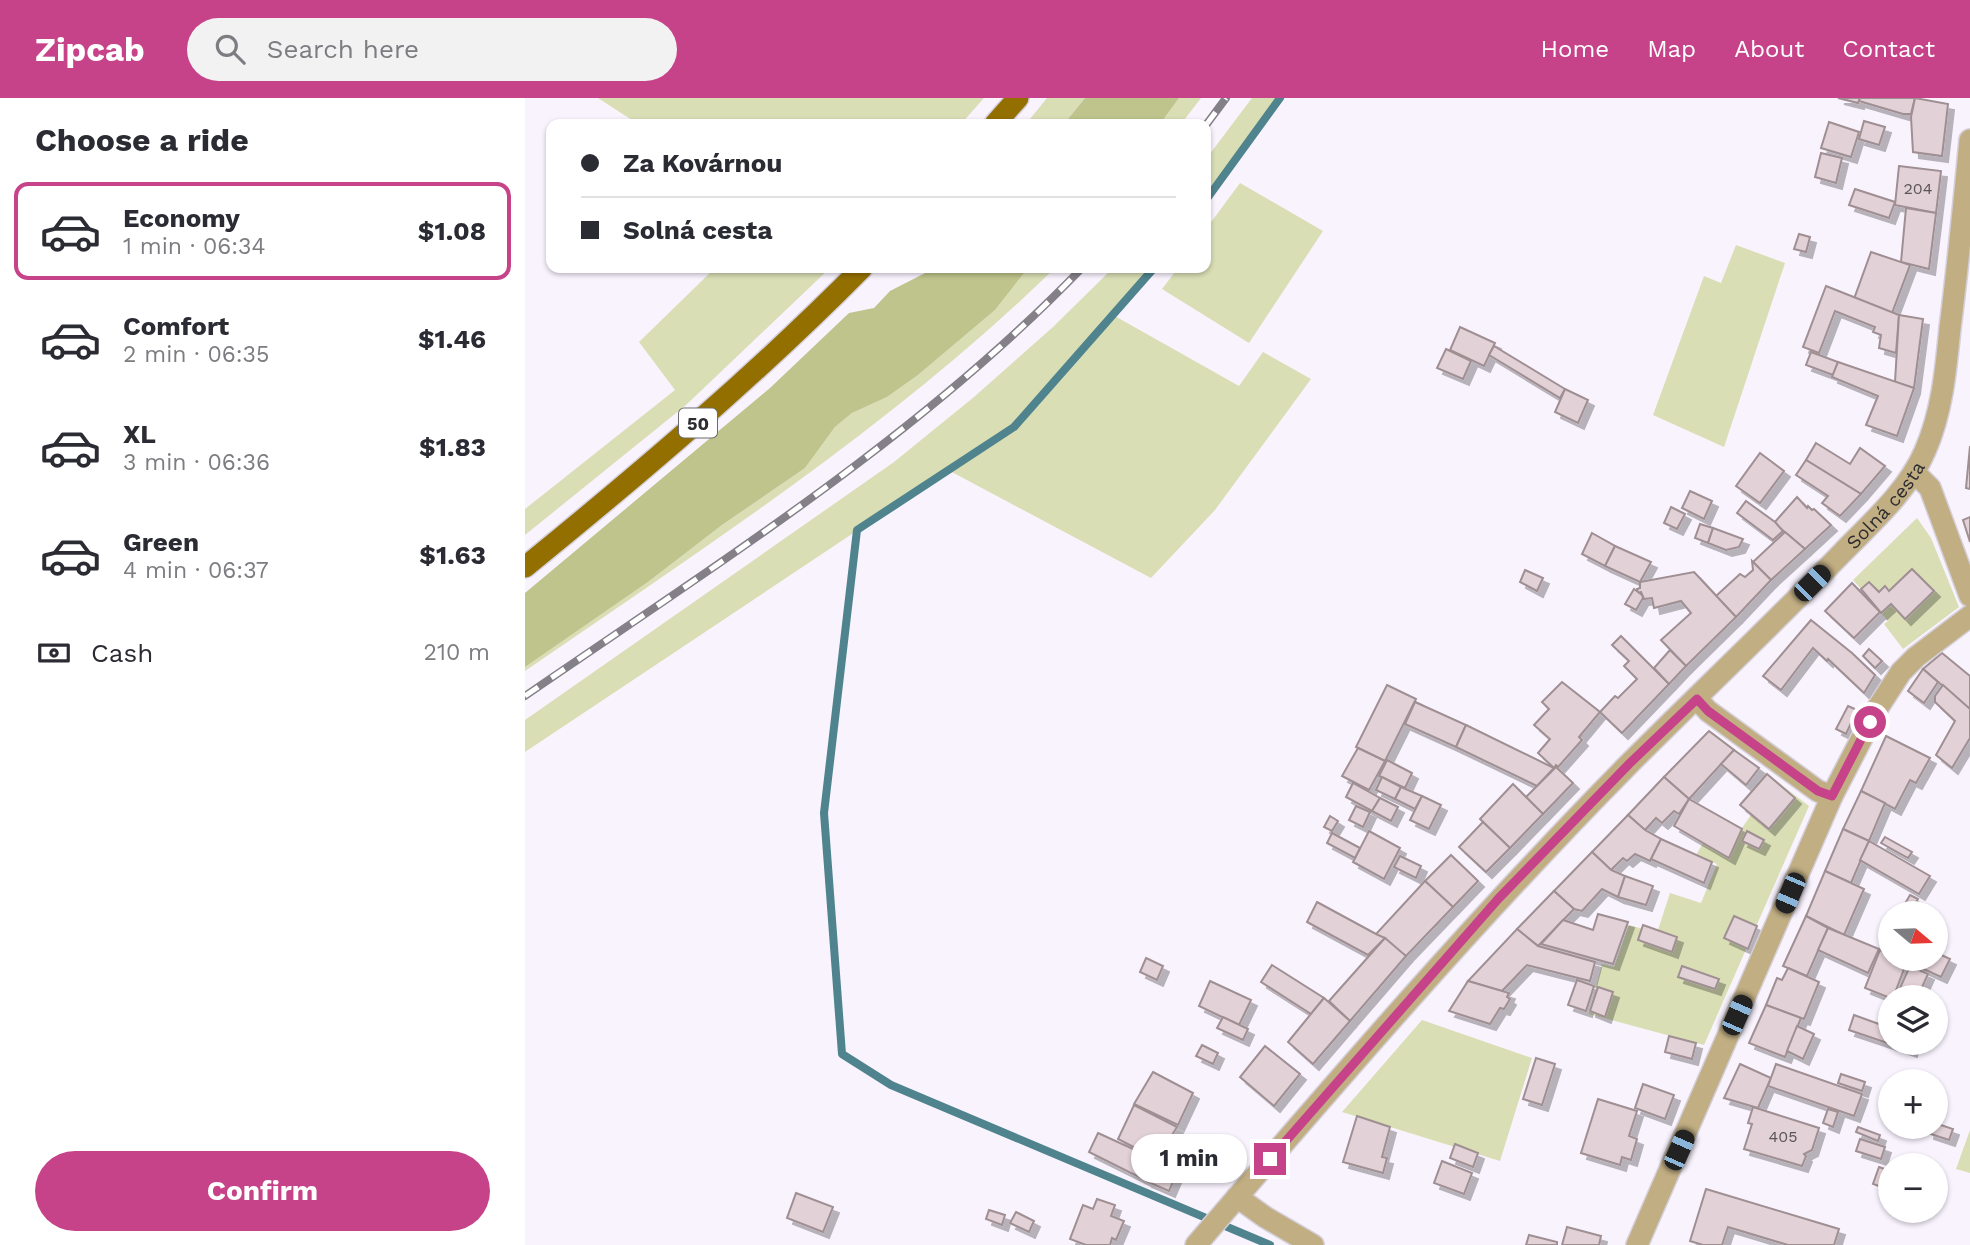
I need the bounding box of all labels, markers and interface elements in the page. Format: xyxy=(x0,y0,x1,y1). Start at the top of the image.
search box xyxy=(187,18,677,81)
text: Zipcab xyxy=(35,30,145,69)
icon: search xyxy=(211,30,249,68)
text: Search here xyxy=(267,34,419,64)
text: Home xyxy=(1541,35,1609,63)
text: Map xyxy=(1647,35,1696,63)
text: About xyxy=(1734,35,1804,63)
text: Contact xyxy=(1842,35,1935,63)
text: Choose a ride xyxy=(35,121,249,159)
text: Za Kovárnou xyxy=(623,148,782,178)
house number: 204 xyxy=(1903,179,1933,198)
icon: car xyxy=(39,200,102,263)
text: Economy xyxy=(123,203,240,233)
text: Solná cesta xyxy=(623,215,773,245)
text: $1.08 xyxy=(418,216,486,246)
text: 1 min · 06:34 xyxy=(123,233,266,260)
icon: car xyxy=(39,308,102,371)
text: Comfort xyxy=(123,311,229,341)
text: $1.46 xyxy=(418,324,486,354)
text: 2 min · 06:35 xyxy=(123,341,269,368)
road number: 50 xyxy=(679,408,717,438)
icon: car xyxy=(39,416,102,479)
text: XL xyxy=(123,419,156,449)
text: $1.83 xyxy=(419,432,486,462)
text: 3 min · 06:36 xyxy=(123,449,270,476)
street label: Solná cesta xyxy=(1841,457,1929,554)
icon: car xyxy=(39,524,102,587)
text: Green xyxy=(123,527,199,557)
text: $1.63 xyxy=(419,540,486,570)
text: 4 min · 06:37 xyxy=(123,557,269,584)
car xyxy=(1790,561,1835,605)
icon: cash xyxy=(35,634,73,672)
text: Cash xyxy=(91,638,153,668)
text: 210 m xyxy=(424,639,490,666)
route start xyxy=(1854,706,1886,738)
car xyxy=(1773,870,1808,916)
north arrow xyxy=(1878,901,1948,971)
map controls xyxy=(1878,901,1948,1223)
button: layers xyxy=(1878,985,1948,1055)
car xyxy=(1719,992,1756,1038)
button: + xyxy=(1878,1069,1948,1139)
car xyxy=(1661,1127,1698,1173)
house number: 405 xyxy=(1768,1127,1798,1146)
callout: 1 min xyxy=(1130,1134,1245,1184)
route end xyxy=(1254,1143,1286,1175)
text: 1 min xyxy=(1159,1145,1219,1172)
button: Confirm xyxy=(35,1151,490,1231)
button: − xyxy=(1878,1153,1948,1223)

